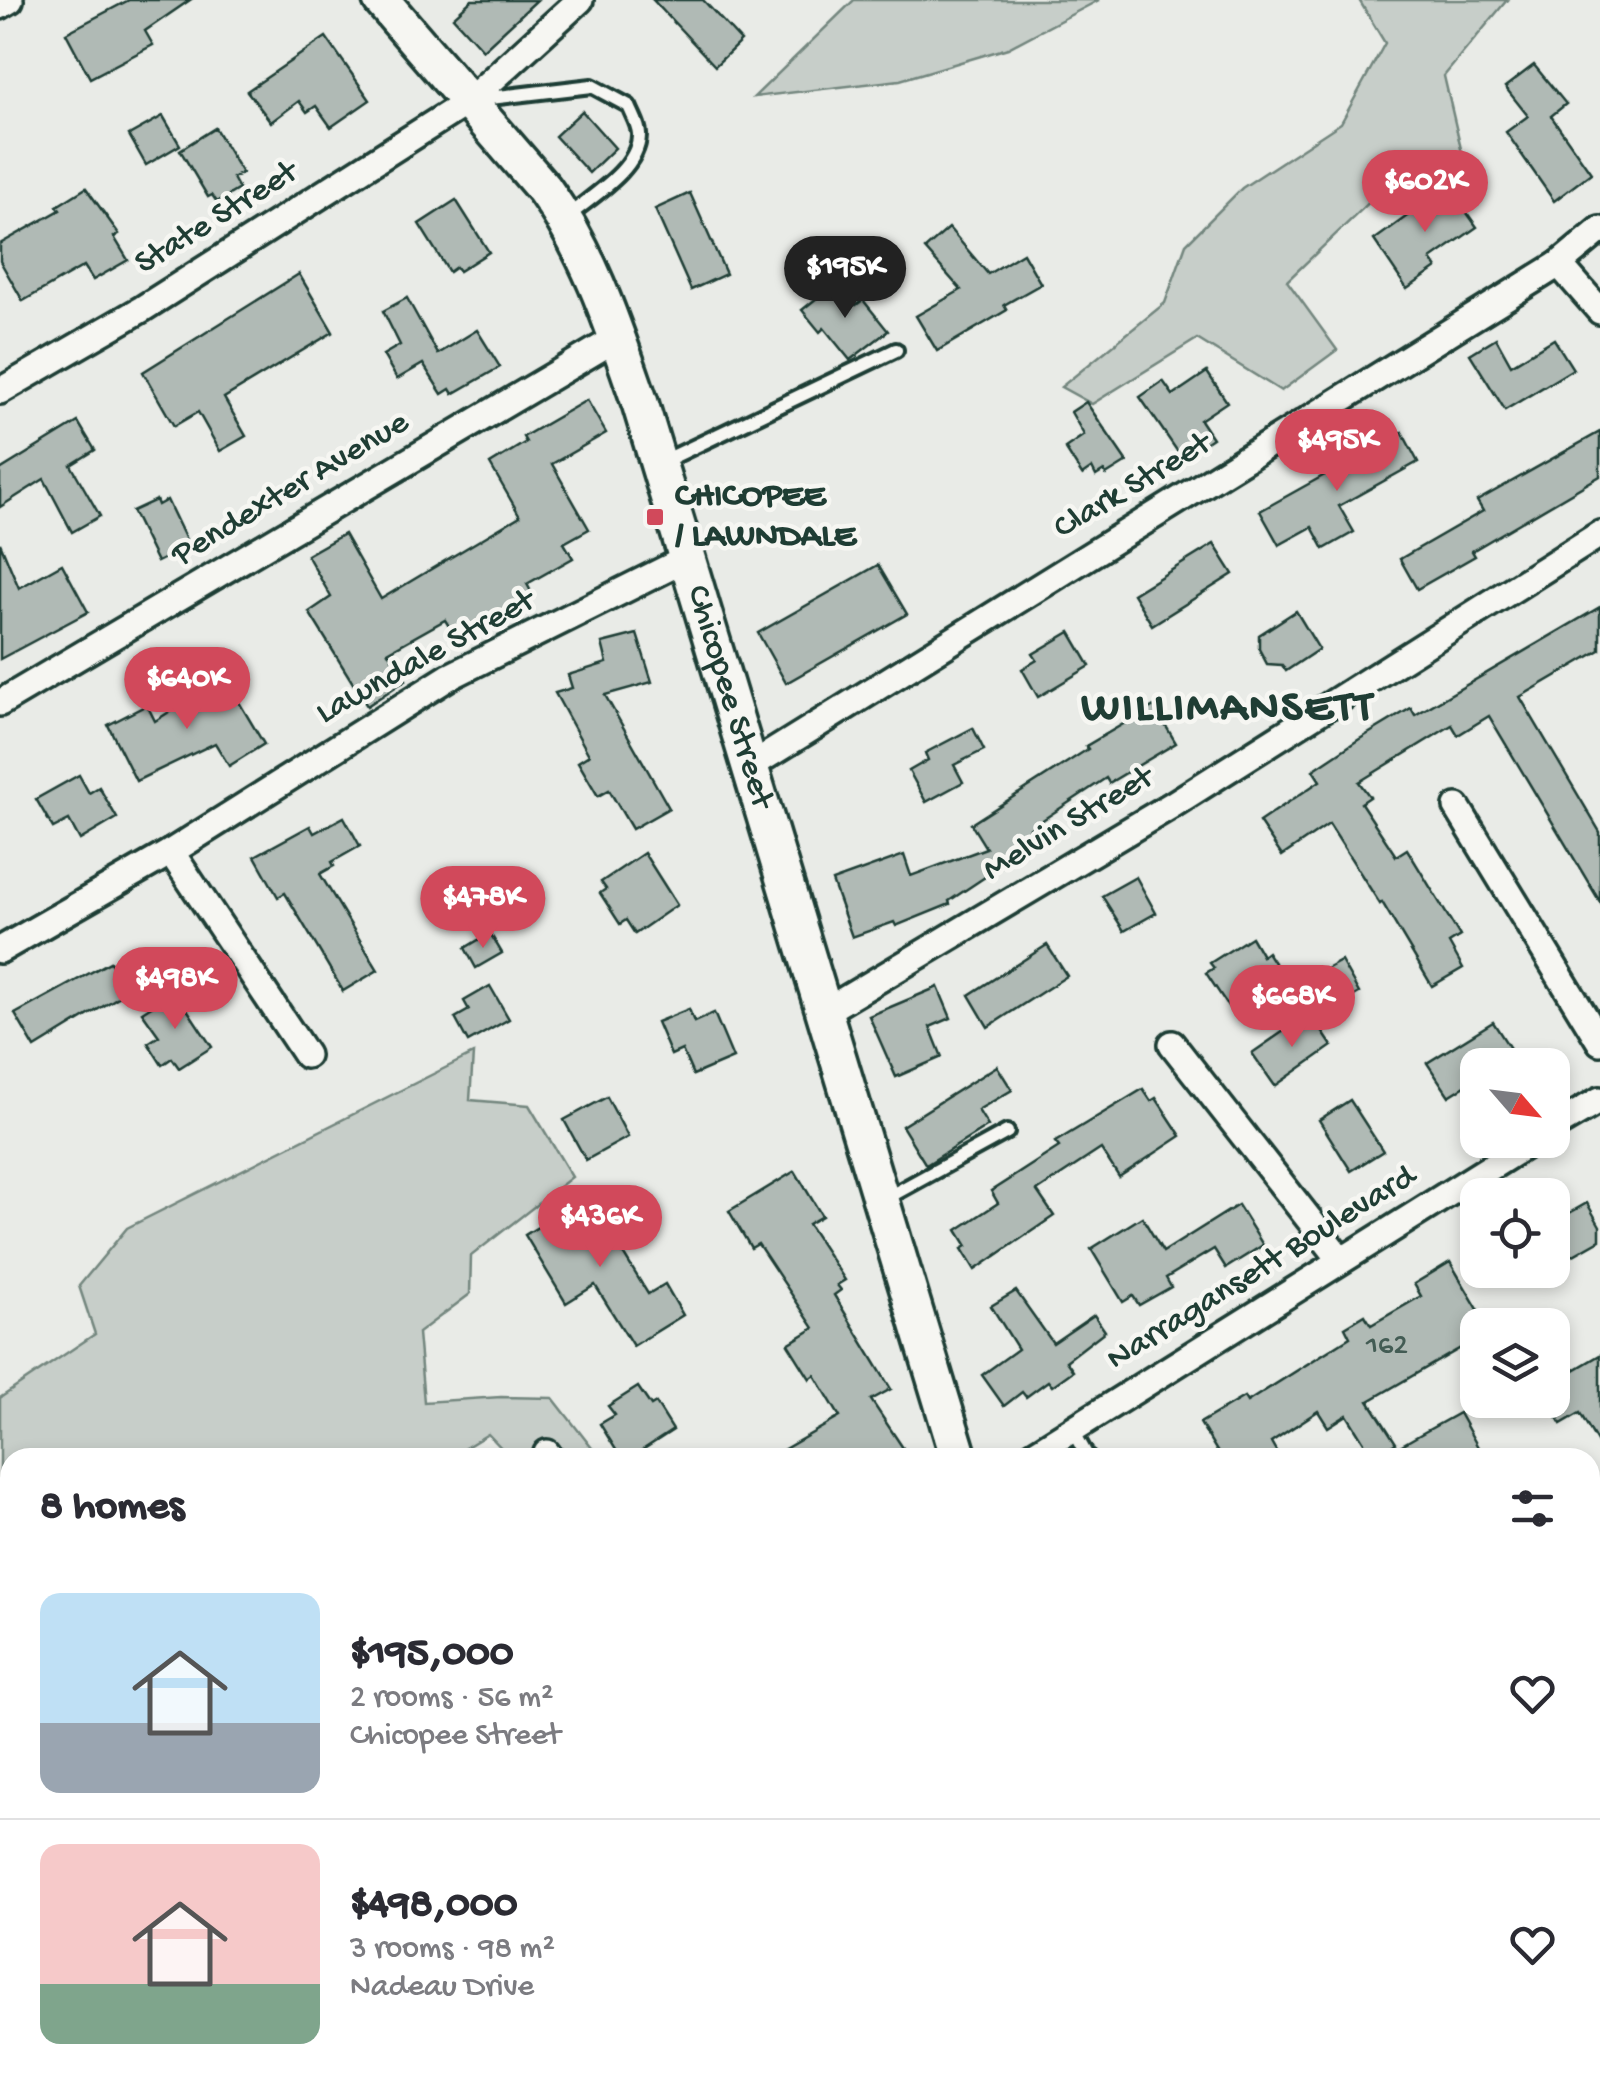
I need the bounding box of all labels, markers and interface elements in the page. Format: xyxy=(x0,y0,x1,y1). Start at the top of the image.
pin: $602K xyxy=(1355,150,1495,235)
street label: State Street xyxy=(128,151,308,285)
text: $602K xyxy=(1384,163,1466,201)
pin: $195K xyxy=(775,236,915,321)
text: $195K xyxy=(806,249,884,287)
street label: Pendexter Avenue xyxy=(164,403,418,577)
pin: $495K xyxy=(1267,409,1407,494)
text: $495K xyxy=(1297,422,1377,460)
street label: Clark Street xyxy=(1047,423,1221,550)
place label: CHICOPEE / LAWNDALE xyxy=(675,477,858,558)
marker: CHICOPEE / LAWNDALE xyxy=(644,506,666,528)
street label: Lawndale Street xyxy=(310,580,545,735)
street label: Chicopee Street xyxy=(676,581,783,816)
pin: $640K xyxy=(117,647,257,732)
text: $640K xyxy=(146,660,228,698)
district label: WILLIMANSETT xyxy=(1081,683,1375,736)
street label: Melvin Street xyxy=(976,757,1164,892)
pin: $478K xyxy=(413,866,553,951)
text: $478K xyxy=(442,879,524,917)
pin: $498K xyxy=(105,947,245,1032)
text: $498K xyxy=(135,960,215,998)
pin: $668K xyxy=(1222,965,1362,1050)
text: $668K xyxy=(1251,978,1333,1016)
north arrow xyxy=(1460,1048,1570,1158)
map controls xyxy=(1460,1048,1570,1418)
street label: Narragansett Boulevard xyxy=(1100,1156,1426,1381)
button: locate xyxy=(1460,1178,1570,1288)
pin: $436K xyxy=(530,1185,670,1270)
text: $436K xyxy=(560,1198,640,1236)
button: layers xyxy=(1460,1308,1570,1418)
house number: 162 xyxy=(1365,1330,1408,1365)
icon: filters xyxy=(1505,1481,1560,1536)
text: 8 homes xyxy=(40,1484,184,1533)
text: $195,000 xyxy=(350,1631,514,1680)
icon: home xyxy=(120,1633,240,1753)
icon: heart xyxy=(1505,1666,1560,1721)
text: 2 rooms · 56 m² xyxy=(350,1680,554,1718)
text: Chicopee Street xyxy=(350,1718,561,1756)
text: $498,000 xyxy=(350,1882,518,1931)
icon: home xyxy=(120,1884,240,2004)
icon: heart xyxy=(1505,1917,1560,1972)
text: 3 rooms · 98 m² xyxy=(350,1931,555,1969)
text: Nadeau Drive xyxy=(350,1969,534,2007)

